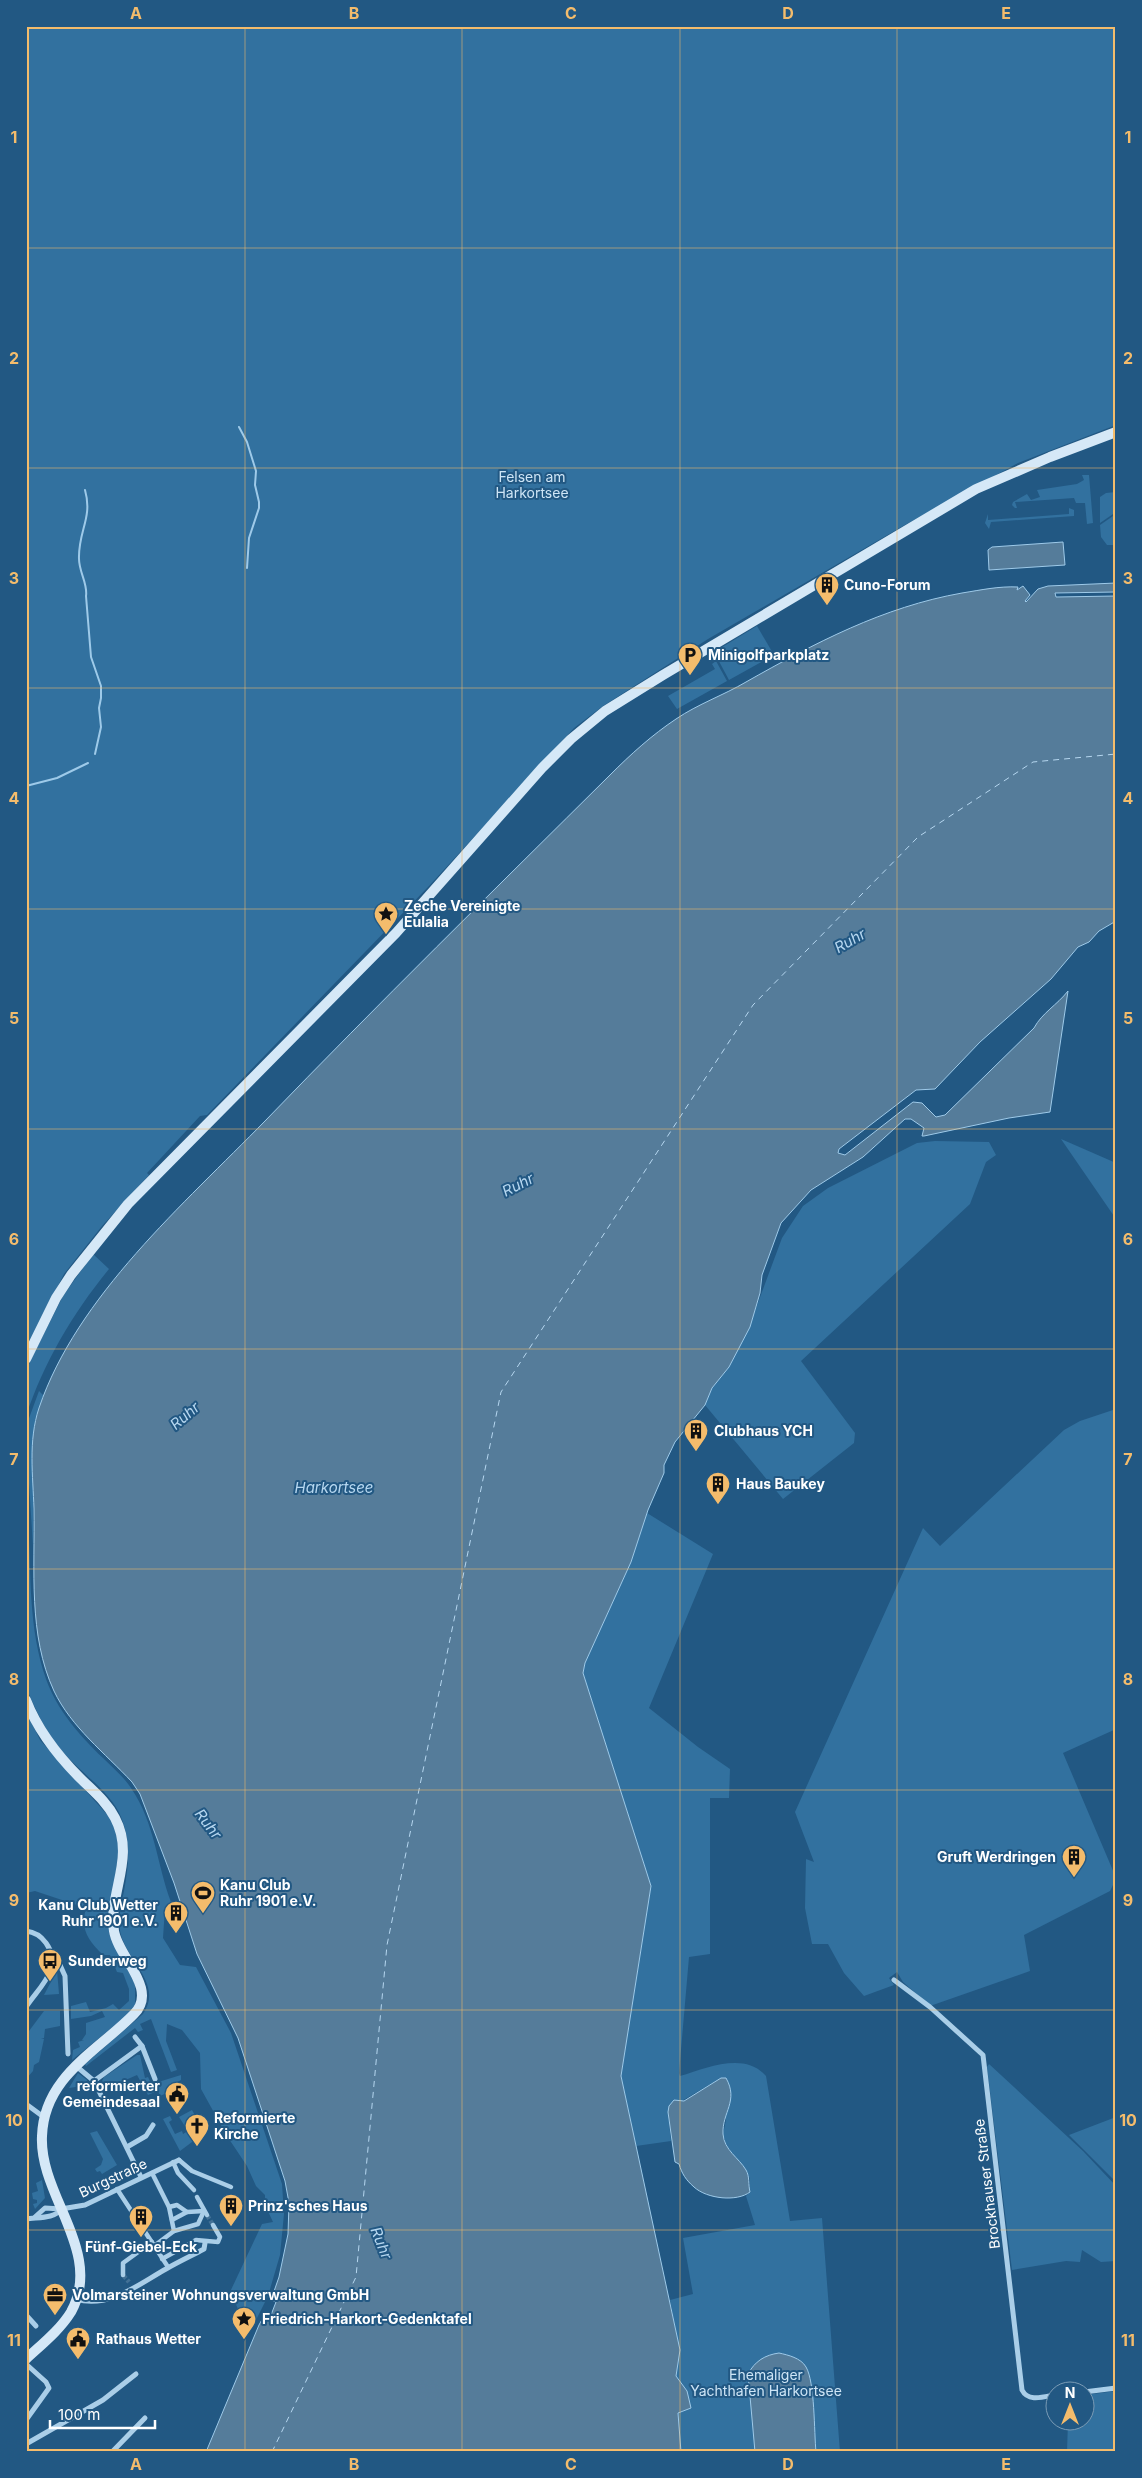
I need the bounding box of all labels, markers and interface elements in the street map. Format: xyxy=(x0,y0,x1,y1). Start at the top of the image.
text: A xyxy=(130,3,142,23)
text: B xyxy=(349,3,359,23)
text: C xyxy=(565,3,577,23)
text: D xyxy=(782,3,794,23)
text: E xyxy=(1001,3,1011,23)
text: 1 xyxy=(11,127,17,147)
text: 1 xyxy=(1125,127,1131,147)
text: 2 xyxy=(9,348,19,368)
text: 2 xyxy=(1123,348,1133,368)
park label: Felsen am Harkortsee xyxy=(495,468,569,501)
text: 3 xyxy=(9,568,19,588)
text: 3 xyxy=(1123,568,1133,588)
building icon: Cuno-Forum xyxy=(814,572,840,606)
place label: Cuno-Forum xyxy=(844,576,931,593)
parking icon: Minigolfparkplatz xyxy=(677,642,703,676)
place label: Minigolfparkplatz xyxy=(708,646,829,663)
text: 4 xyxy=(9,788,20,808)
text: 4 xyxy=(1123,788,1134,808)
place label: Zeche Vereinigte Eulalia xyxy=(404,897,520,930)
place icon: Zeche Vereinigte Eulalia xyxy=(373,901,399,935)
water label: Ruhr xyxy=(831,924,869,957)
text: 5 xyxy=(9,1008,19,1028)
text: 5 xyxy=(1123,1008,1133,1028)
water label: Ruhr xyxy=(499,1168,537,1201)
text: 6 xyxy=(9,1229,19,1249)
text: 6 xyxy=(1123,1229,1133,1249)
water label: Ruhr xyxy=(166,1397,204,1434)
building icon: Clubhaus YCH xyxy=(683,1418,709,1452)
place label: Clubhaus YCH xyxy=(714,1422,813,1439)
text: 7 xyxy=(9,1449,19,1469)
text: 7 xyxy=(1123,1449,1133,1469)
building icon: Haus Baukey xyxy=(705,1471,731,1505)
place label: Haus Baukey xyxy=(736,1475,825,1492)
water label: Harkortsee xyxy=(295,1478,374,1497)
text: 8 xyxy=(9,1669,19,1689)
text: 8 xyxy=(1123,1669,1133,1689)
water label: Ruhr xyxy=(191,1805,226,1843)
building icon: Gruft Werdringen xyxy=(1061,1844,1087,1878)
place label: Gruft Werdringen xyxy=(937,1848,1056,1865)
place label: Kanu Club Ruhr 1901 e.V. xyxy=(220,1876,316,1909)
sports icon: Kanu Club Ruhr 1901 e.V. xyxy=(190,1880,216,1914)
text: 9 xyxy=(9,1890,19,1910)
text: 9 xyxy=(1123,1890,1133,1910)
place label: Kanu Club Wetter Ruhr 1901 e.V. xyxy=(38,1896,158,1929)
building icon: Kanu Club Wetter Ruhr 1901 e.V. xyxy=(163,1900,189,1934)
bus stop icon: Sunderweg xyxy=(37,1948,63,1982)
place label: Sunderweg xyxy=(68,1952,146,1969)
place label: reformierter Gemeindesaal xyxy=(62,2077,160,2110)
public building icon: reformierter Gemeindesaal xyxy=(164,2081,190,2115)
place label: Reformierte Kirche xyxy=(214,2109,295,2142)
text: 10 xyxy=(5,2110,23,2130)
text: 10 xyxy=(1119,2110,1137,2130)
church icon: Reformierte Kirche xyxy=(184,2113,210,2147)
street label: Brockhauser Straße xyxy=(970,2118,1003,2250)
street label: Burgstraße xyxy=(76,2154,149,2201)
building icon: Prinz'sches Haus xyxy=(218,2193,244,2227)
place label: Prinz'sches Haus xyxy=(248,2197,368,2214)
building icon: Fünf-Giebel-Eck xyxy=(128,2204,154,2238)
water label: Ruhr xyxy=(366,2224,397,2262)
place label: Fünf-Giebel-Eck xyxy=(85,2238,198,2255)
office icon: Volmarsteiner Wohnungsverwaltung GmbH xyxy=(42,2282,68,2316)
place label: Volmarsteiner Wohnungsverwaltung GmbH xyxy=(72,2286,369,2303)
place icon: Friedrich-Harkort-Gedenktafel xyxy=(231,2306,257,2340)
place label: Friedrich-Harkort-Gedenktafel xyxy=(262,2310,472,2327)
public building icon: Rathaus Wetter xyxy=(65,2326,91,2360)
text: 11 xyxy=(7,2330,21,2350)
place label: Rathaus Wetter xyxy=(96,2330,201,2347)
text: 11 xyxy=(1121,2330,1135,2350)
park label: Ehemaliger Yachthafen Harkortsee xyxy=(690,2366,842,2399)
north arrow xyxy=(1044,2380,1094,2430)
text: N xyxy=(1065,2384,1075,2401)
scale bar xyxy=(50,2398,155,2430)
text: 100 m xyxy=(58,2405,100,2424)
text: A xyxy=(130,2454,142,2474)
text: B xyxy=(349,2454,359,2474)
text: C xyxy=(565,2454,577,2474)
text: D xyxy=(782,2454,794,2474)
text: E xyxy=(1001,2454,1011,2474)

